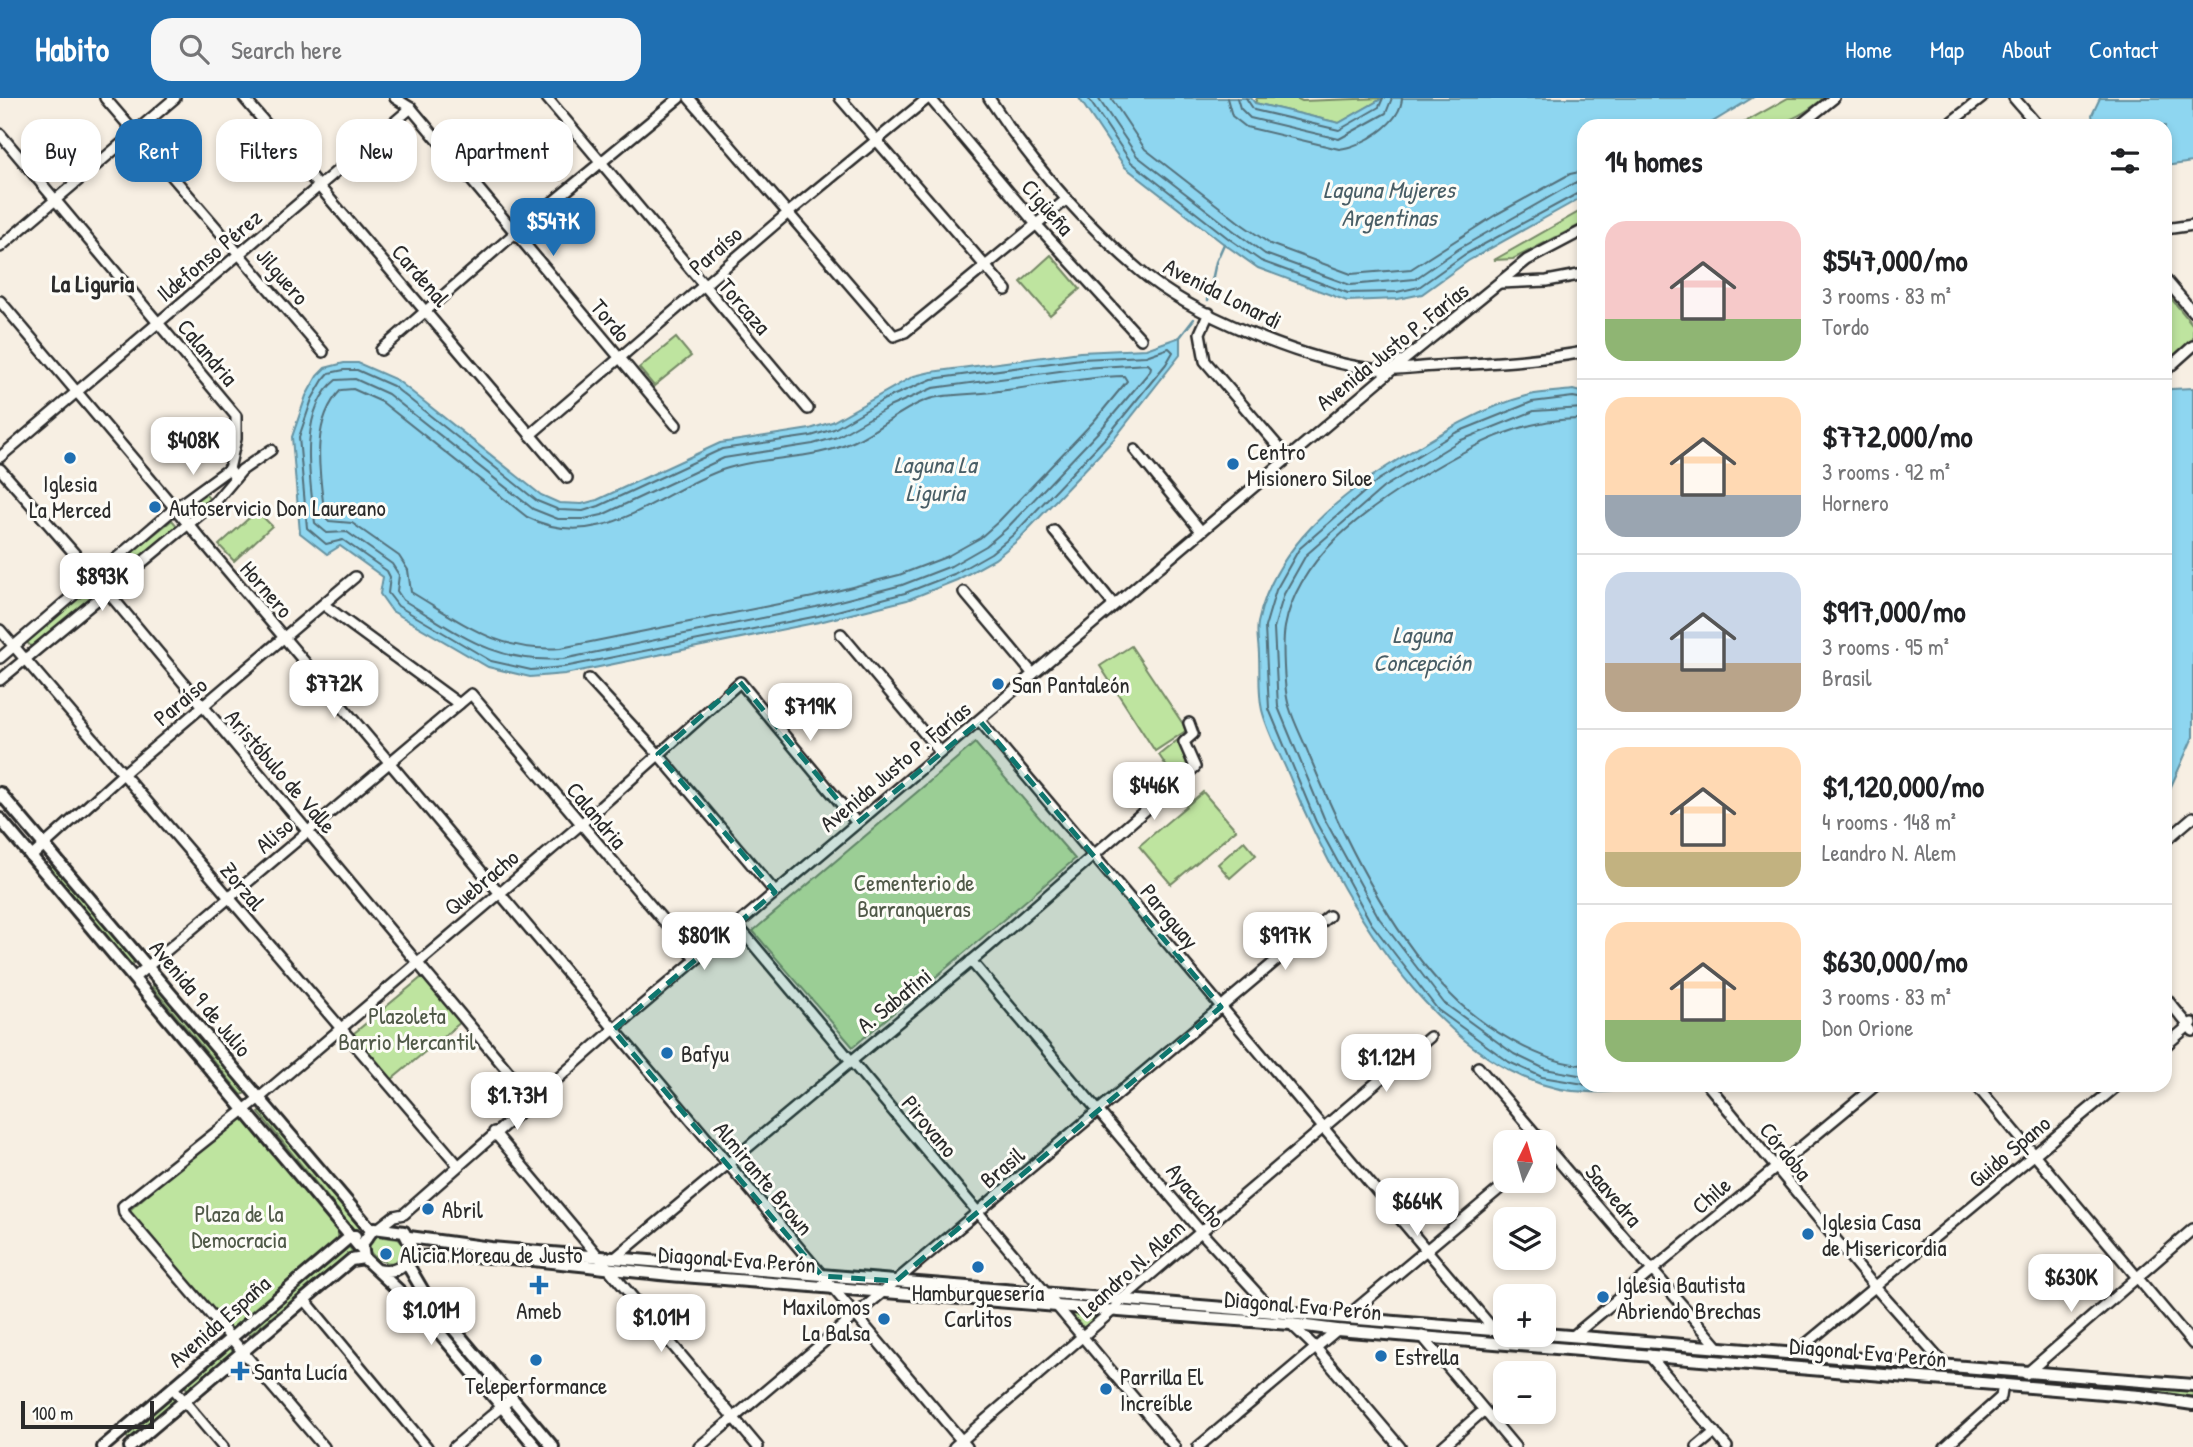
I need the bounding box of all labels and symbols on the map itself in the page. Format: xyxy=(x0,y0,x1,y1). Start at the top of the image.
street label: Cigüeña xyxy=(1015,172,1081,242)
water label: Laguna Mujeres Argentinas xyxy=(1323,173,1458,234)
pin: $547K xyxy=(504,198,602,258)
street label: Ildefonso Pérez xyxy=(150,202,269,308)
street label: Paraíso xyxy=(682,218,748,282)
street label: Cardenal xyxy=(385,237,458,314)
street label: Jilguero xyxy=(249,241,317,311)
street label: Avenida Lonardi xyxy=(1159,250,1287,336)
district label: La Liguria xyxy=(52,267,135,300)
street label: Torcaza xyxy=(712,271,778,341)
street label: Avenida Justo P. Farías xyxy=(1309,275,1475,417)
street label: Tordo xyxy=(584,292,638,348)
street label: Calandria xyxy=(171,312,245,392)
pin: $408K xyxy=(144,418,242,477)
place label: Centro Misionero Siloe xyxy=(1247,436,1372,493)
water label: Laguna La Liguria xyxy=(894,448,979,509)
marker: Iglesia La Merced xyxy=(62,450,78,466)
marker: Centro Misionero Siloe xyxy=(1225,456,1241,472)
place label: Iglesia La Merced xyxy=(29,468,111,525)
place label: Autoservicio Don Laureano xyxy=(169,492,386,523)
marker: Autoservicio Don Laureano xyxy=(147,499,163,515)
pin: $893K xyxy=(53,554,151,613)
street label: Hornero xyxy=(233,554,301,624)
water label: Laguna Concepción xyxy=(1373,618,1473,679)
pin: $772K xyxy=(285,660,383,720)
street label: Paraíso xyxy=(147,669,213,733)
place label: San Pantaleón xyxy=(1012,669,1130,700)
marker: San Pantaleón xyxy=(990,676,1006,692)
pin: $719K xyxy=(761,684,859,743)
street label: Avenida Justo P. Farías xyxy=(813,694,977,838)
street label: Aristóbulo de Valle xyxy=(218,702,344,840)
pin: $446K xyxy=(1105,762,1203,822)
street label: Calandria xyxy=(560,775,634,855)
street label: Aliso xyxy=(249,810,299,860)
street label: Quebracho xyxy=(437,842,525,922)
street label: Zorzal xyxy=(214,855,273,918)
park label: Cementerio de Barranqueras xyxy=(854,867,974,924)
street label: Paraguay xyxy=(1134,877,1207,955)
pin: $801K xyxy=(655,912,753,972)
pin: $917K xyxy=(1236,912,1334,972)
street label: Avenida 9 de Julio xyxy=(143,933,259,1063)
street label: A. Sabatini xyxy=(850,960,938,1040)
park label: Plazoleta Barrio Mercantil xyxy=(338,1000,477,1057)
pin: $1.12M xyxy=(1329,1034,1443,1094)
place label: Bafyu xyxy=(681,1038,729,1069)
marker: Bafyu xyxy=(659,1045,675,1061)
pin: $1.73M xyxy=(460,1072,574,1132)
street label: Pirovano xyxy=(895,1088,965,1164)
street label: Guido Spano xyxy=(1961,1108,2057,1194)
street label: Almirante Brown xyxy=(707,1115,821,1241)
street label: Córdoba xyxy=(1753,1115,1819,1187)
north arrow xyxy=(1493,1130,1556,1194)
street label: Brasil xyxy=(973,1139,1032,1195)
street label: Ayacucho xyxy=(1160,1156,1232,1234)
street label: Saavedra xyxy=(1578,1157,1650,1233)
street label: Chile xyxy=(1685,1169,1737,1221)
pin: $664K xyxy=(1368,1178,1466,1238)
place label: Abril xyxy=(442,1194,484,1225)
park label: Plaza de la Democracia xyxy=(192,1198,286,1255)
marker: Abril xyxy=(420,1201,436,1217)
place label: Iglesia Casa de Misericordia xyxy=(1822,1206,1946,1263)
street label: Leandro N. Alem xyxy=(1071,1212,1191,1324)
marker: Iglesia Casa de Misericordia xyxy=(1800,1226,1816,1242)
street label: Diagonal Eva Perón xyxy=(657,1238,817,1280)
place label: Alicia Moreau de Justo xyxy=(400,1239,583,1270)
marker: Alicia Moreau de Justo xyxy=(378,1246,394,1262)
pin: $630K xyxy=(2022,1254,2120,1314)
marker: Hamburguesería Carlitos xyxy=(970,1259,986,1275)
street label: Avenida España xyxy=(161,1268,277,1374)
place label: Iglesia Bautista Abriendo Brechas xyxy=(1617,1269,1761,1326)
marker: Ameb xyxy=(531,1277,547,1293)
place label: Hamburguesería Carlitos xyxy=(912,1277,1044,1334)
street label: Diagonal Eva Perón xyxy=(1223,1283,1383,1327)
pin: $1.01M xyxy=(374,1288,488,1347)
marker: Iglesia Bautista Abriendo Brechas xyxy=(1595,1289,1611,1305)
place label: Maxilomos La Balsa xyxy=(783,1291,870,1348)
pin: $1.01M xyxy=(604,1294,718,1354)
place label: Ameb xyxy=(516,1295,562,1326)
marker: Maxilomos La Balsa xyxy=(876,1311,892,1327)
street label: Diagonal Eva Perón xyxy=(1788,1330,1948,1374)
place label: Estrella xyxy=(1395,1341,1459,1372)
marker: Estrella xyxy=(1373,1348,1389,1364)
marker: Teleperformance xyxy=(528,1352,544,1368)
place label: Santa Lucía xyxy=(254,1356,347,1387)
place label: Parrilla El Increíble xyxy=(1120,1361,1204,1418)
marker: Santa Lucía xyxy=(232,1363,248,1379)
place label: Teleperformance xyxy=(465,1370,607,1401)
marker: Parrilla El Increíble xyxy=(1098,1381,1114,1397)
scale bar xyxy=(21,1398,154,1430)

